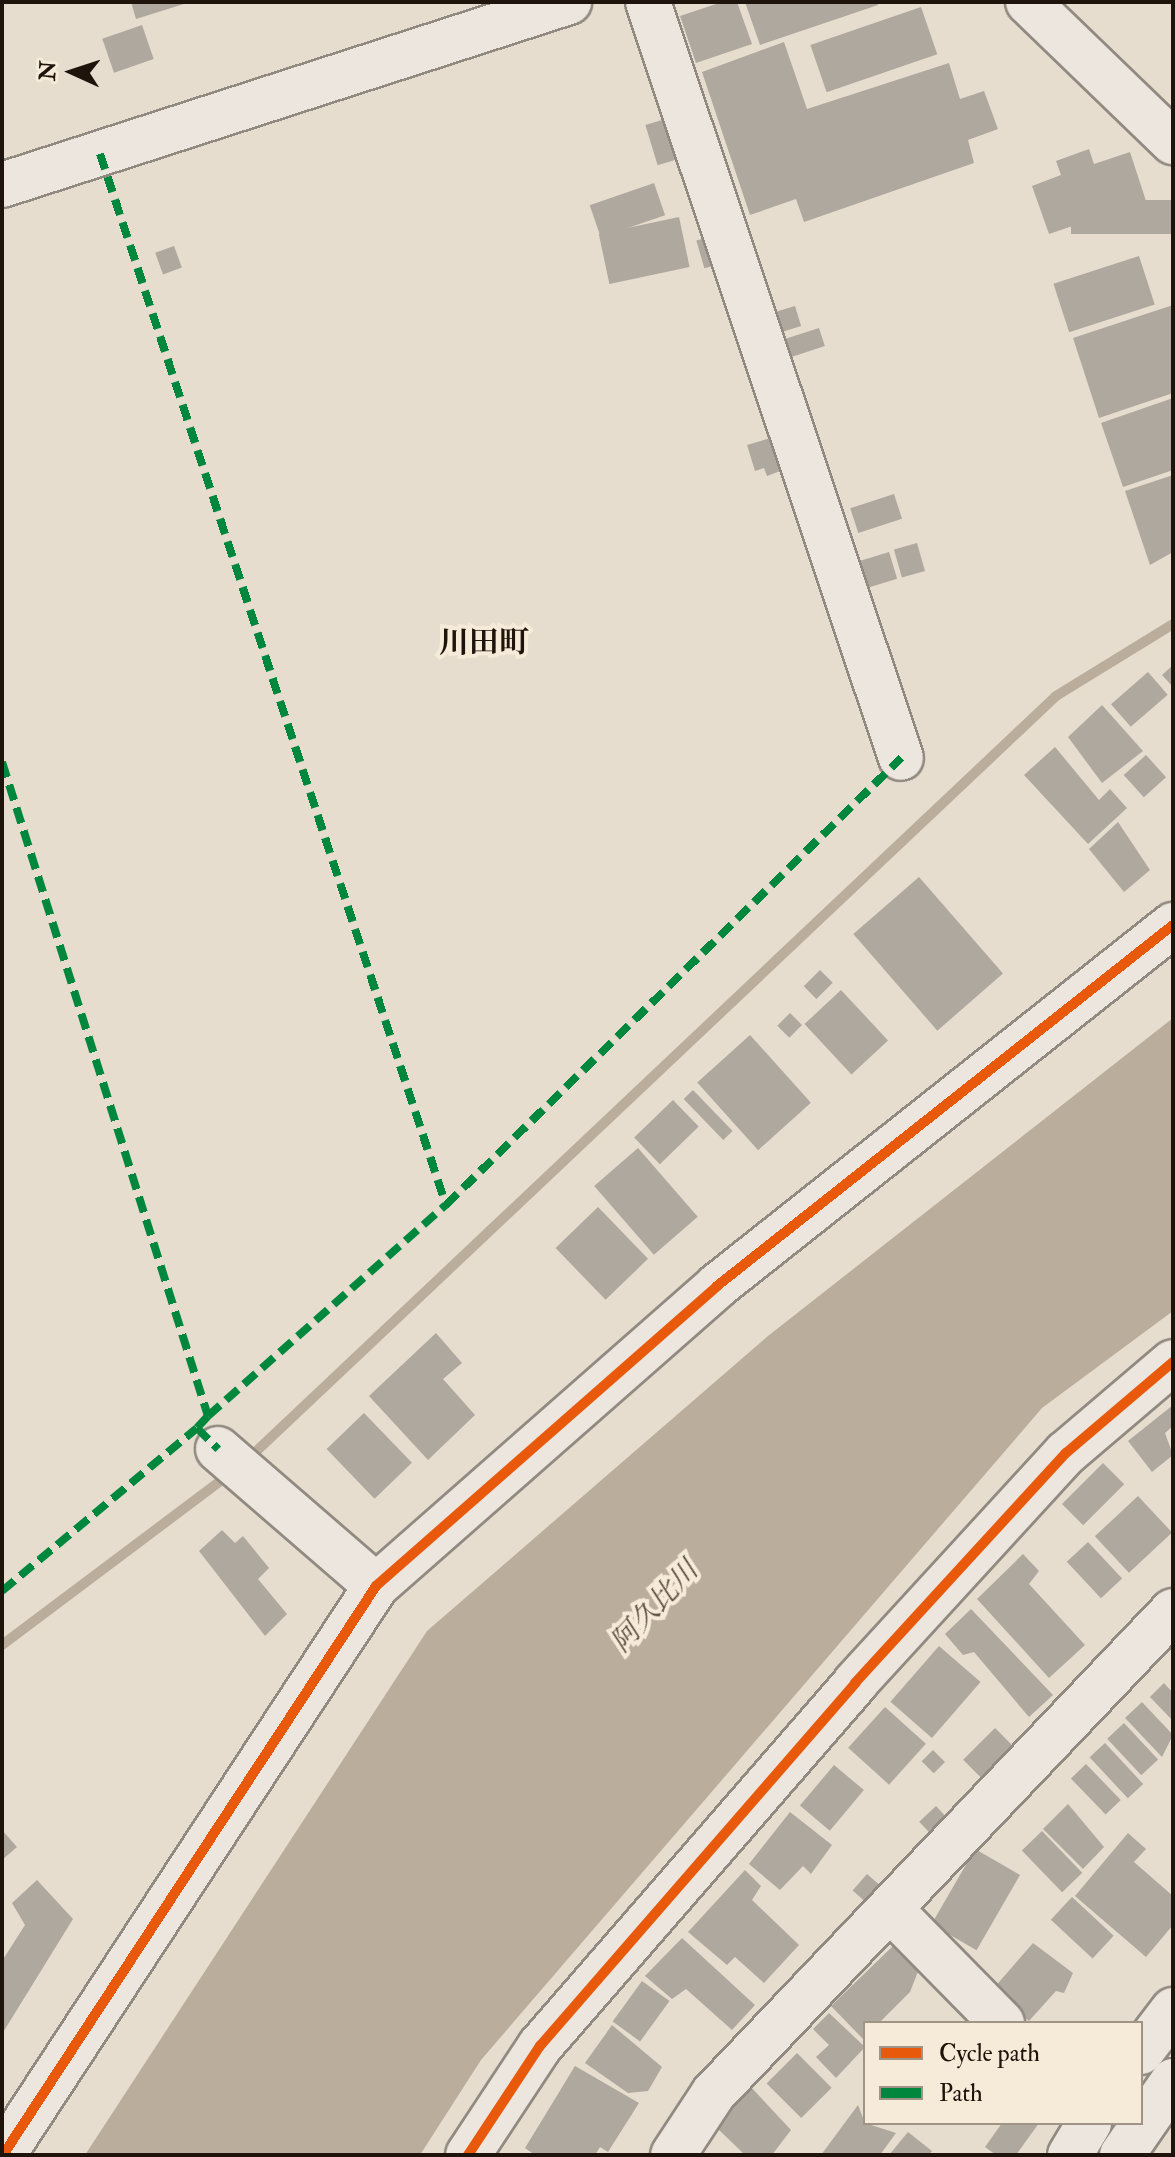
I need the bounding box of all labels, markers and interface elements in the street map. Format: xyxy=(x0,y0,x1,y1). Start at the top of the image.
north arrow xyxy=(32,32,112,112)
text: N xyxy=(34,60,63,81)
district label: 川田町 xyxy=(439,625,529,661)
water label: 阿久比川 xyxy=(605,1555,705,1659)
legend xyxy=(863,2021,1143,2125)
text: Cycle path xyxy=(939,2038,1040,2069)
text: Path xyxy=(939,2078,983,2109)

